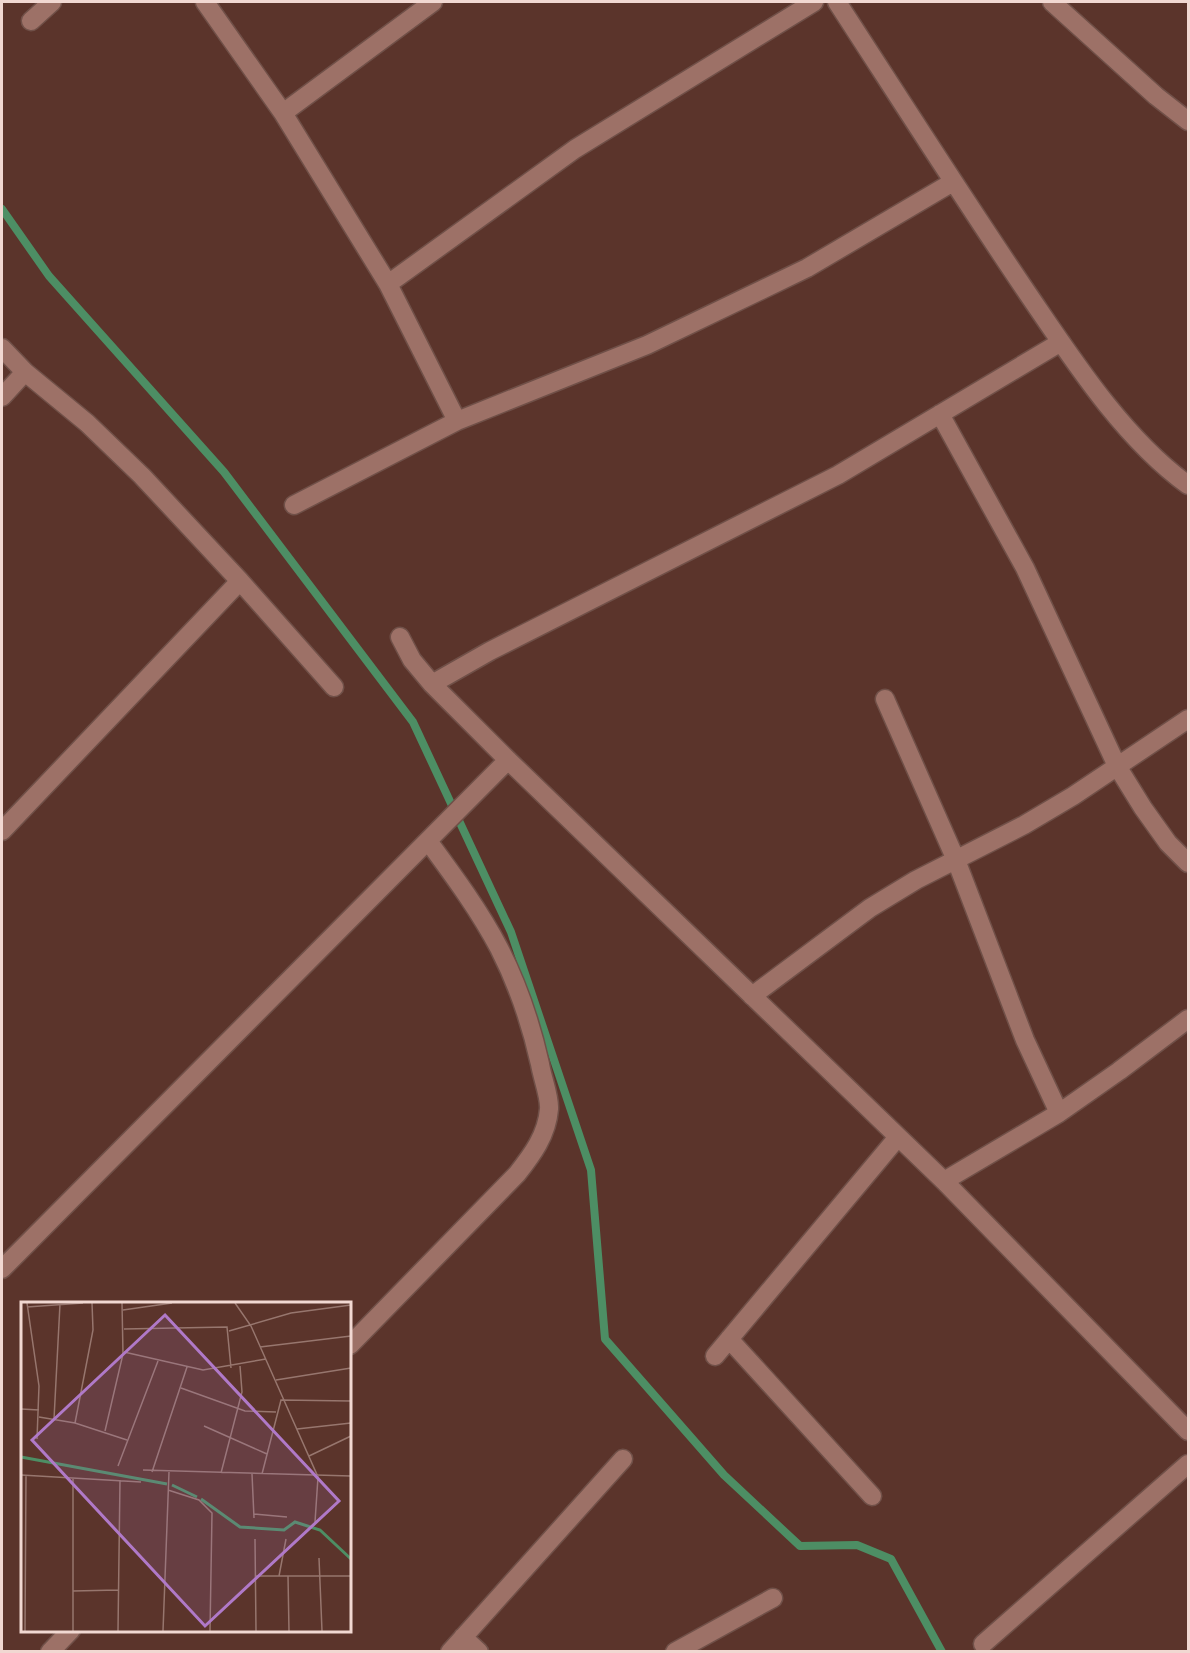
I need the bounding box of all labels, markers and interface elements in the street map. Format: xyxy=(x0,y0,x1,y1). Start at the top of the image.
inset map xyxy=(21,1302,351,1632)

